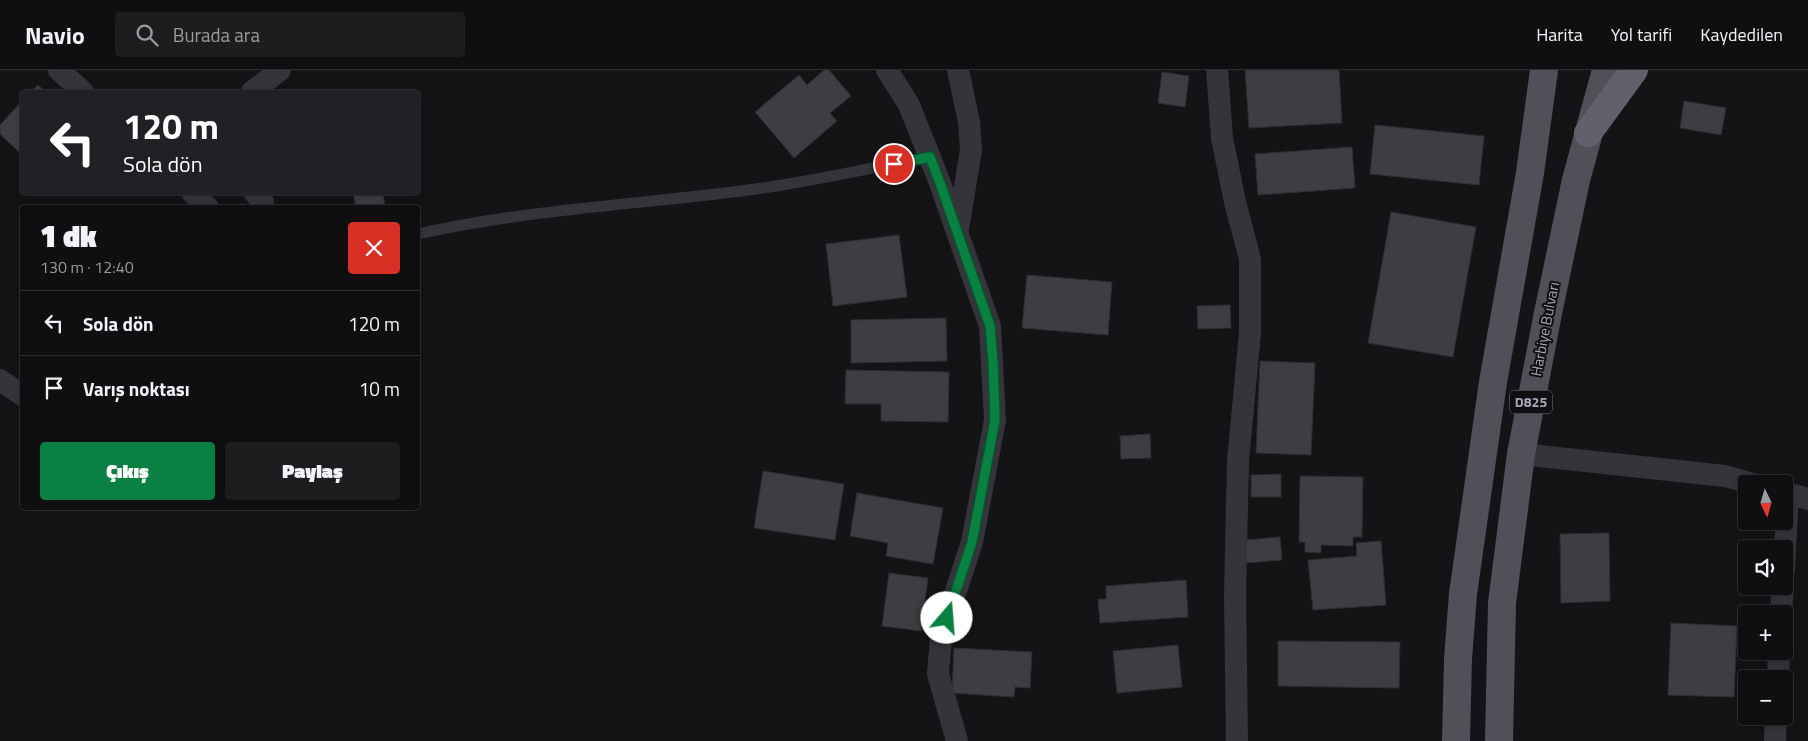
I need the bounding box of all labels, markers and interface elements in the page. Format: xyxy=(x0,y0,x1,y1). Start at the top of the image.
search box xyxy=(115,12,465,57)
text: Navio xyxy=(25,17,85,53)
text: Burada ara xyxy=(173,20,260,49)
icon: search xyxy=(133,21,161,49)
text: Harita xyxy=(1536,21,1583,48)
text: Yol tarifi xyxy=(1611,21,1672,48)
text: Kaydedilen xyxy=(1700,21,1783,48)
text: 120 m xyxy=(123,99,219,153)
icon: left xyxy=(40,110,105,175)
pin xyxy=(873,143,915,185)
text: Sola dön xyxy=(123,147,203,181)
icon: arrive xyxy=(880,150,908,178)
text: 1 dk xyxy=(40,213,97,259)
button: close xyxy=(348,222,400,274)
text: 130 m · 12:40 xyxy=(40,255,134,279)
street label: Harbiye Bulvarı xyxy=(1524,280,1565,378)
icon: left xyxy=(40,309,68,337)
text: Sola dön xyxy=(83,309,154,338)
text: 120 m xyxy=(348,309,400,338)
icon: arrive xyxy=(40,374,68,402)
text: Varış noktası xyxy=(83,374,190,403)
text: 10 m xyxy=(359,374,400,403)
road number: D825 xyxy=(1510,391,1552,414)
button: Çıkış xyxy=(40,442,215,500)
button: Paylaş xyxy=(225,442,400,500)
north arrow xyxy=(1738,475,1792,530)
map controls xyxy=(1738,475,1793,725)
button: sound xyxy=(1738,540,1793,595)
position arrow xyxy=(920,591,972,643)
button: + xyxy=(1738,605,1793,660)
button: − xyxy=(1738,670,1793,725)

